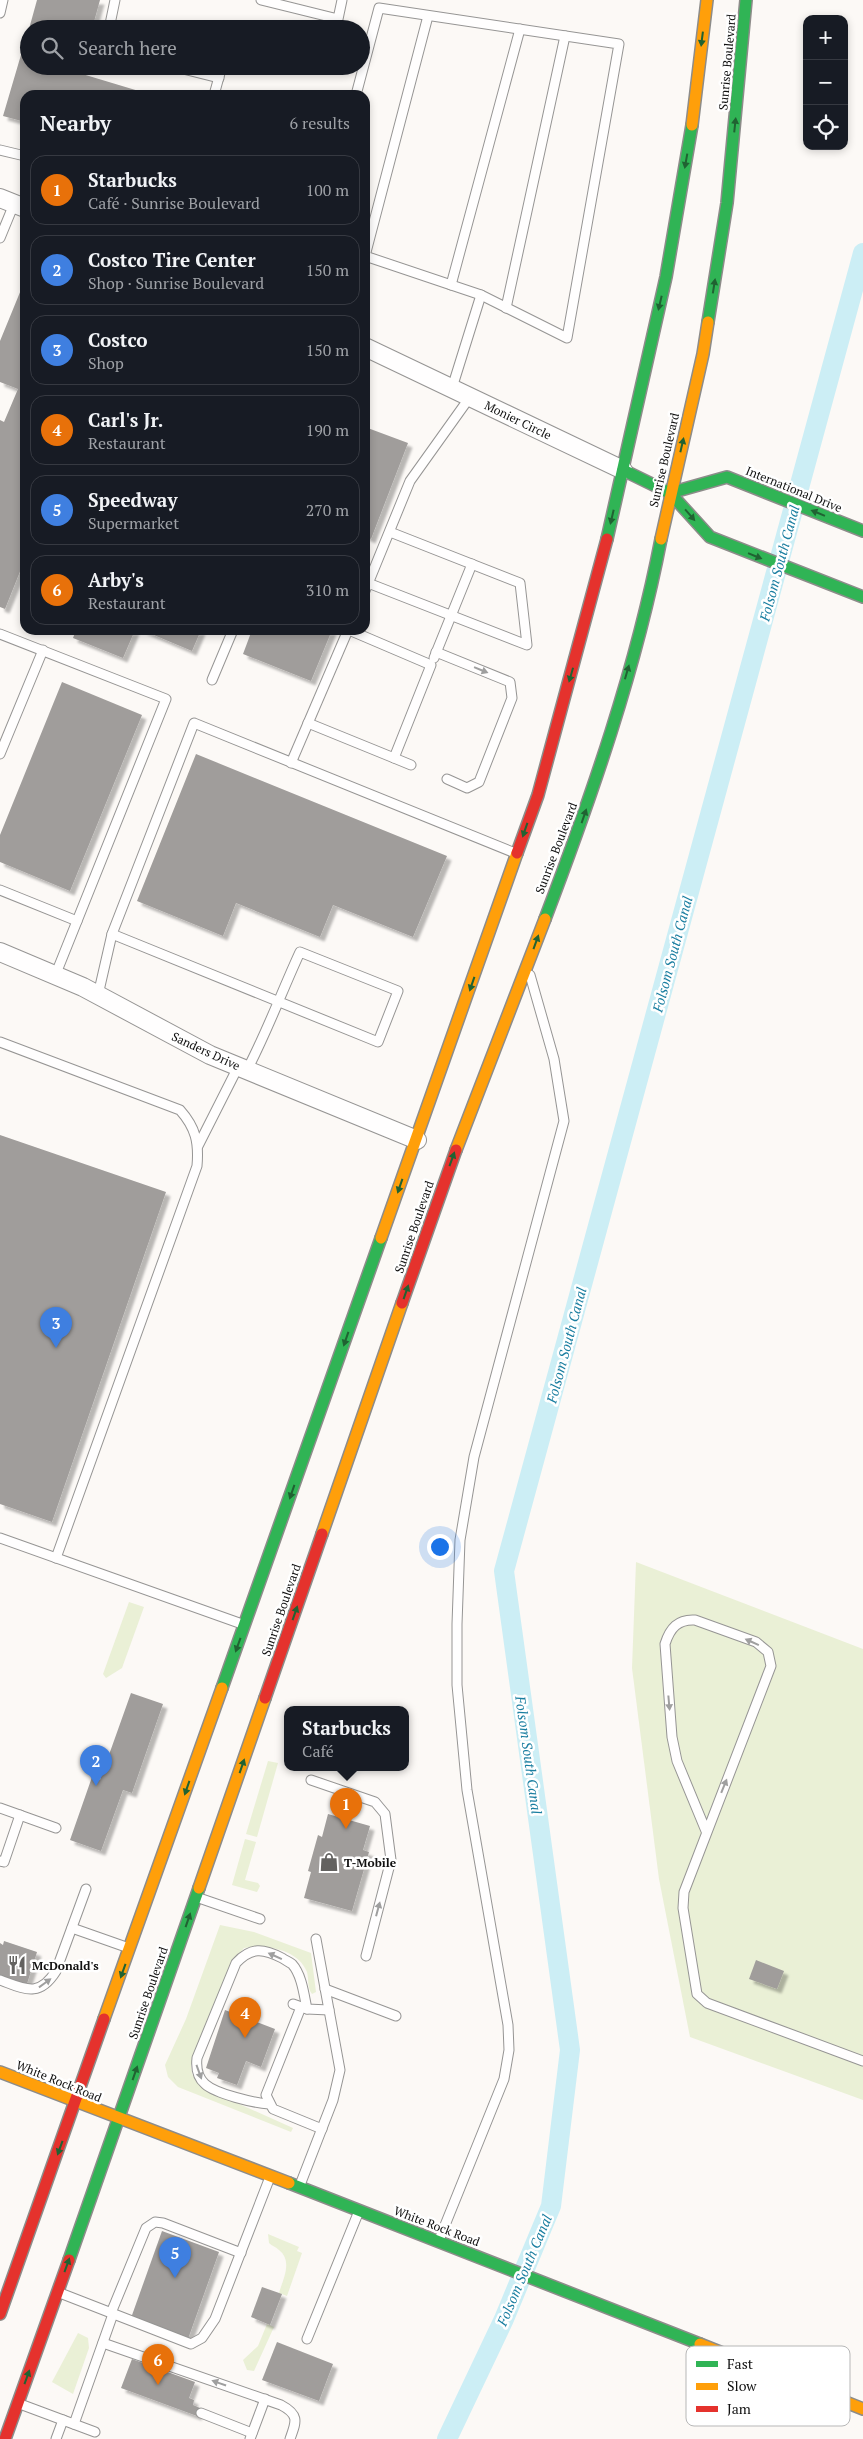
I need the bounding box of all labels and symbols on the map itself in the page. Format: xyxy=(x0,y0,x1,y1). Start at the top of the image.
street label: Sunrise Boulevard xyxy=(715,13,739,111)
one-way arrow xyxy=(698,31,706,47)
one-way arrow xyxy=(731,116,739,132)
one-way arrow xyxy=(681,153,689,169)
one-way arrow xyxy=(710,277,718,293)
one-way arrow xyxy=(656,295,664,310)
street label: Monier Circle xyxy=(482,397,554,443)
street label: Sunrise Boulevard xyxy=(646,411,682,509)
one-way arrow xyxy=(678,437,686,453)
street label: International Drive xyxy=(744,463,844,515)
water label: Folsom South Canal xyxy=(754,503,804,624)
one-way arrow xyxy=(684,508,696,520)
one-way arrow xyxy=(810,509,825,517)
one-way arrow xyxy=(608,510,616,525)
one-way arrow xyxy=(748,552,762,560)
one-way arrow xyxy=(624,664,632,679)
one-way arrow xyxy=(474,666,489,674)
one-way arrow xyxy=(567,667,575,682)
street label: Sunrise Boulevard xyxy=(532,800,580,896)
one-way arrow xyxy=(580,808,588,823)
one-way arrow xyxy=(521,823,528,838)
water label: Folsom South Canal xyxy=(647,894,697,1015)
one-way arrow xyxy=(532,934,540,949)
one-way arrow xyxy=(467,977,475,992)
street label: Sanders Drive xyxy=(169,1029,243,1073)
one-way arrow xyxy=(449,1151,457,1166)
street label: Sunrise Boulevard xyxy=(391,1179,437,1275)
one-way arrow xyxy=(396,1179,404,1194)
one-way arrow xyxy=(403,1284,410,1299)
water label: Folsom South Canal xyxy=(541,1285,591,1406)
pin: 3 xyxy=(40,1307,72,1348)
one-way arrow xyxy=(342,1332,350,1347)
one-way arrow xyxy=(288,1485,296,1500)
your location xyxy=(427,1534,453,1560)
street label: Sunrise Boulevard xyxy=(258,1562,304,1658)
one-way arrow xyxy=(292,1605,299,1620)
one-way arrow xyxy=(745,1637,759,1645)
one-way arrow xyxy=(234,1638,241,1653)
water label: Folsom South Canal xyxy=(511,1694,547,1815)
one-way arrow xyxy=(665,1695,673,1711)
pin: 2 xyxy=(80,1745,112,1786)
one-way arrow xyxy=(238,1758,246,1773)
one-way arrow xyxy=(720,1778,728,1793)
one-way arrow xyxy=(183,1781,191,1796)
pin: 1 xyxy=(330,1788,362,1829)
shop icon: T-Mobile xyxy=(318,1851,340,1873)
place label: T-Mobile xyxy=(344,1855,397,1870)
one-way arrow xyxy=(374,1901,382,1916)
one-way arrow xyxy=(185,1912,192,1927)
street label: Sunrise Boulevard xyxy=(125,1945,171,2041)
one-way arrow xyxy=(268,1951,282,1959)
restaurant icon: McDonald's xyxy=(6,1954,28,1976)
place label: McDonald's xyxy=(32,1958,99,1973)
one-way arrow xyxy=(118,1963,126,1978)
one-way arrow xyxy=(38,1978,52,1988)
pin: 4 xyxy=(229,1997,261,2038)
street label: White Rock Road xyxy=(14,2057,104,2105)
one-way arrow xyxy=(131,2065,139,2080)
one-way arrow xyxy=(195,2065,203,2080)
one-way arrow xyxy=(55,2141,63,2156)
street label: White Rock Road xyxy=(392,2203,482,2249)
water label: Folsom South Canal xyxy=(492,2211,556,2329)
pin: 5 xyxy=(159,2237,191,2278)
one-way arrow xyxy=(64,2257,71,2272)
pin: 6 xyxy=(142,2344,174,2385)
legend xyxy=(686,2346,850,2426)
text: Fast xyxy=(727,2354,754,2373)
one-way arrow xyxy=(24,2369,31,2384)
text: Slow xyxy=(727,2376,757,2395)
one-way arrow xyxy=(211,2379,226,2387)
text: Jam xyxy=(727,2399,751,2418)

